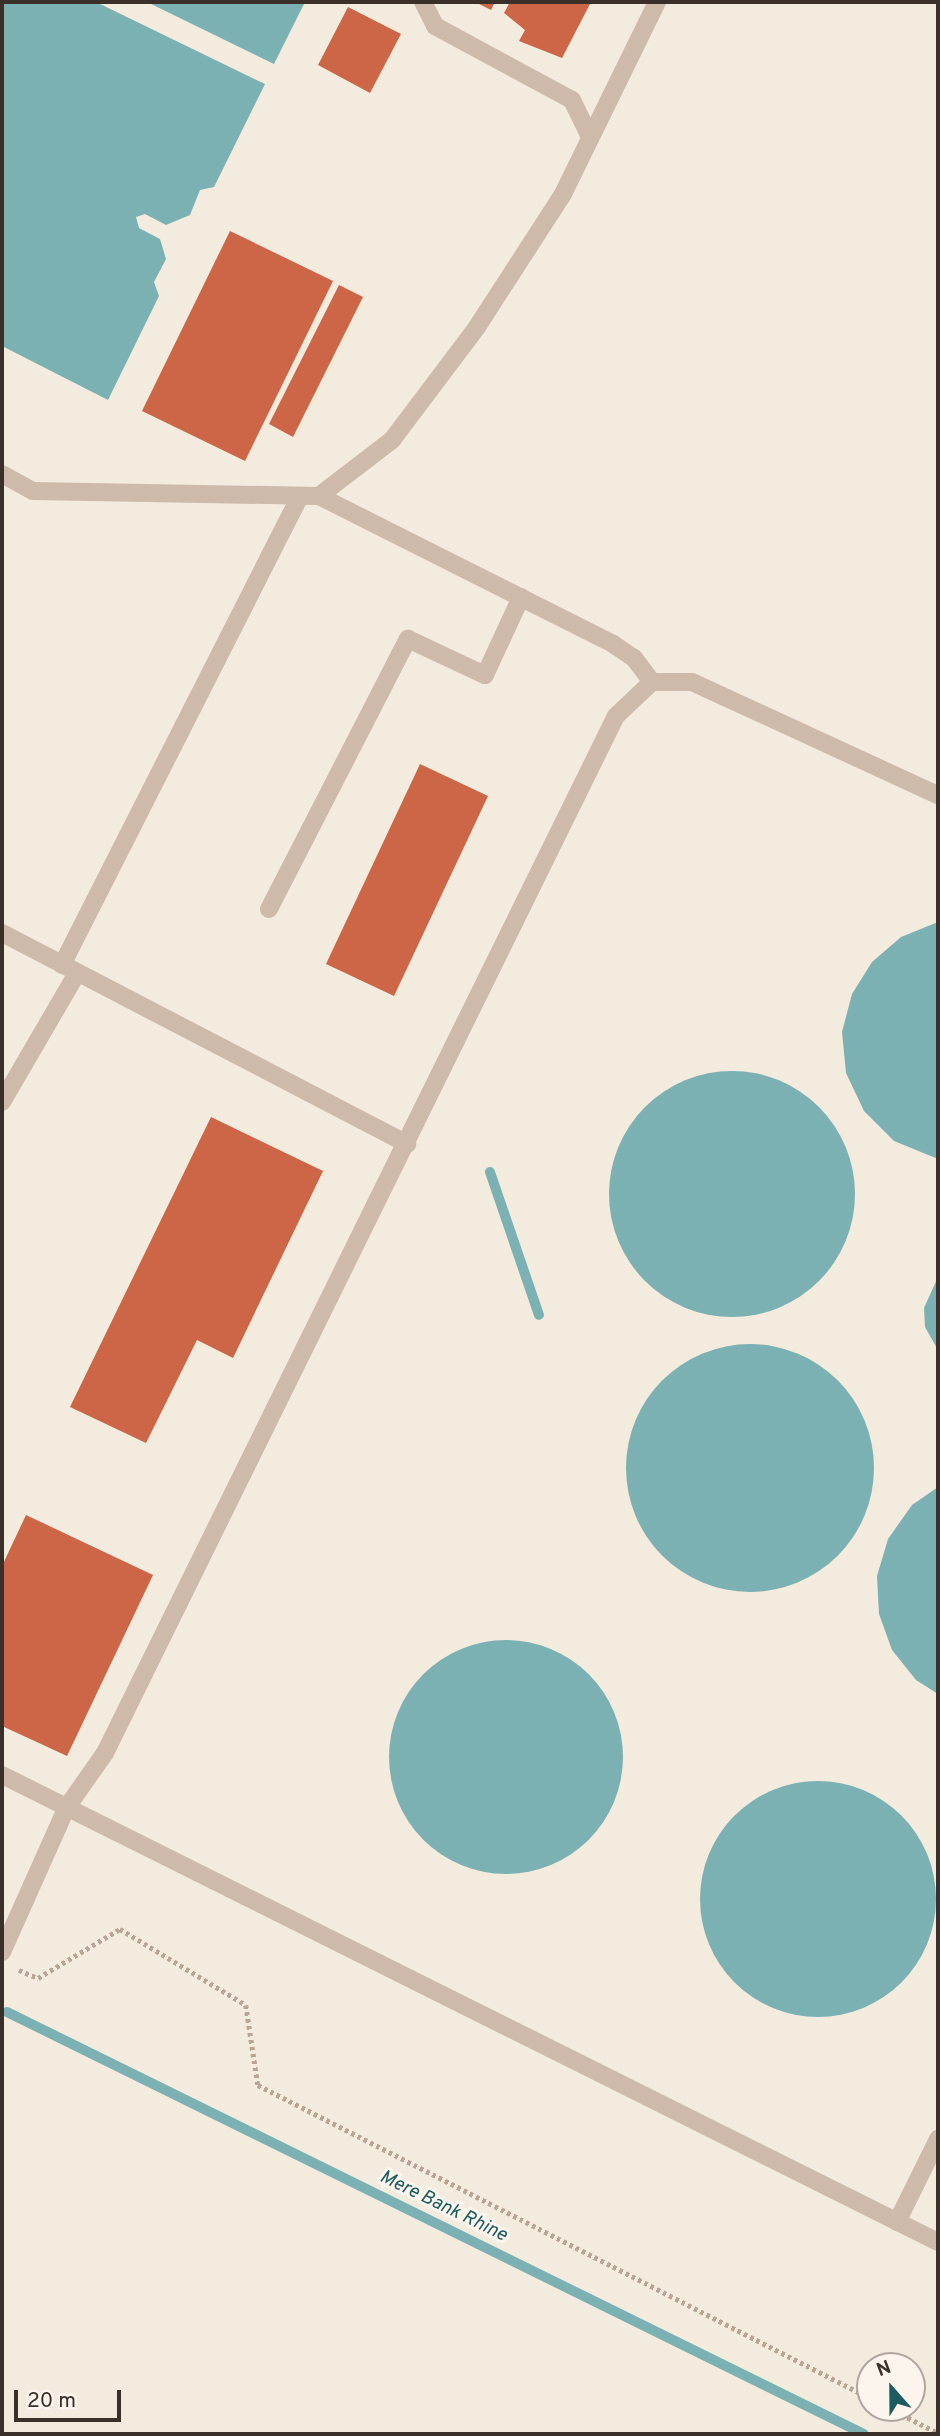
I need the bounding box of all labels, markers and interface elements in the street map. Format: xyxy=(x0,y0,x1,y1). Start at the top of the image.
water label: Mere Bank Rhine xyxy=(376,2166,510,2248)
north arrow xyxy=(856,2352,926,2422)
text: N xyxy=(874,2356,895,2383)
scale bar xyxy=(18,2376,124,2420)
text: 20 m xyxy=(27,2388,76,2415)

